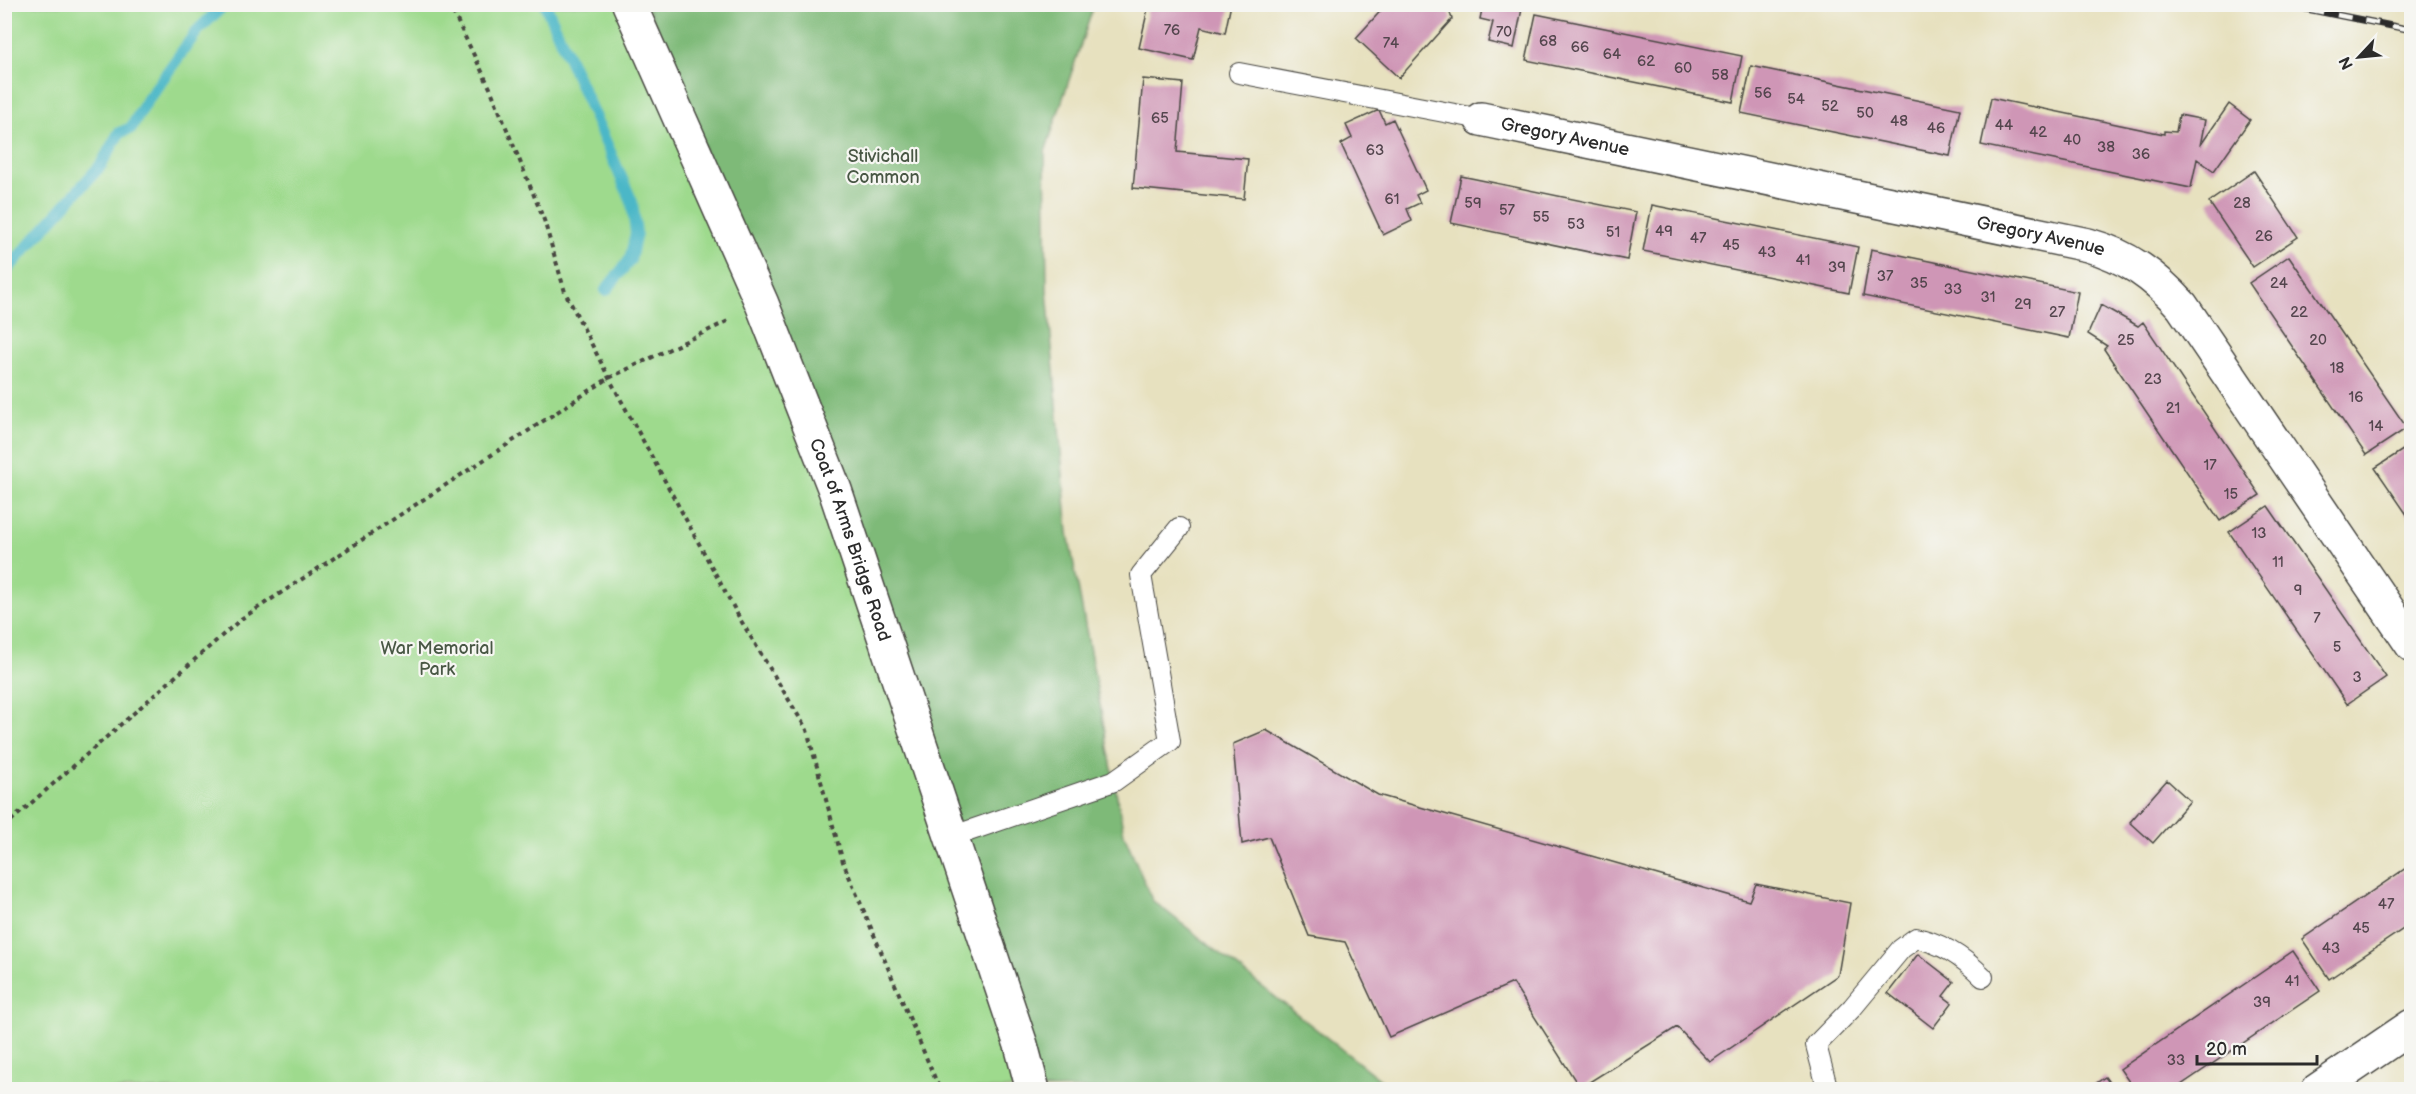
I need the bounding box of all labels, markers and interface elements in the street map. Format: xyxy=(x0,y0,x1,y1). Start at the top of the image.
house number: 76 xyxy=(1164,21,1180,40)
house number: 70 xyxy=(1496,23,1512,42)
north arrow xyxy=(2329,27,2389,87)
house number: 68 xyxy=(1539,32,1557,51)
house number: 74 xyxy=(1383,34,1399,53)
house number: 66 xyxy=(1571,38,1589,57)
house number: 64 xyxy=(1603,45,1621,64)
house number: 62 xyxy=(1637,52,1655,71)
text: N xyxy=(2336,53,2358,72)
house number: 60 xyxy=(1674,59,1692,78)
house number: 58 xyxy=(1711,66,1729,85)
house number: 56 xyxy=(1754,84,1772,103)
house number: 54 xyxy=(1787,90,1805,109)
house number: 52 xyxy=(1821,97,1839,116)
house number: 50 xyxy=(1856,104,1874,123)
house number: 65 xyxy=(1151,109,1169,128)
house number: 48 xyxy=(1890,112,1908,131)
street label: Gregory Avenue xyxy=(1499,113,1632,161)
house number: 44 xyxy=(1995,116,2013,135)
house number: 46 xyxy=(1927,119,1945,138)
house number: 42 xyxy=(2029,123,2047,142)
house number: 40 xyxy=(2063,131,2081,150)
house number: 38 xyxy=(2097,138,2115,157)
house number: 63 xyxy=(1366,141,1384,160)
house number: 36 xyxy=(2132,145,2150,164)
park label: Stivichall Common xyxy=(846,146,920,188)
house number: 61 xyxy=(1385,190,1399,209)
house number: 59 xyxy=(1464,194,1482,213)
house number: 28 xyxy=(2233,194,2251,213)
house number: 57 xyxy=(1499,201,1516,220)
house number: 55 xyxy=(1532,208,1550,227)
street label: Gregory Avenue xyxy=(1975,212,2108,261)
house number: 53 xyxy=(1567,215,1585,234)
house number: 49 xyxy=(1655,222,1673,241)
house number: 51 xyxy=(1606,223,1620,242)
house number: 26 xyxy=(2255,227,2273,246)
house number: 47 xyxy=(1690,229,1707,248)
house number: 45 xyxy=(1722,236,1740,255)
house number: 43 xyxy=(1758,243,1776,262)
house number: 41 xyxy=(1796,251,1810,270)
house number: 39 xyxy=(1828,258,1846,277)
house number: 37 xyxy=(1877,267,1894,286)
house number: 35 xyxy=(1910,274,1928,293)
house number: 24 xyxy=(2270,274,2288,293)
house number: 33 xyxy=(1944,280,1962,299)
house number: 31 xyxy=(1980,288,1996,307)
house number: 29 xyxy=(2014,295,2032,314)
house number: 27 xyxy=(2049,303,2066,322)
house number: 22 xyxy=(2290,303,2308,322)
house number: 25 xyxy=(2117,331,2135,350)
house number: 20 xyxy=(2309,331,2327,350)
house number: 18 xyxy=(2330,359,2345,378)
house number: 23 xyxy=(2144,370,2162,389)
house number: 16 xyxy=(2349,388,2363,407)
house number: 21 xyxy=(2166,399,2180,418)
house number: 14 xyxy=(2369,417,2383,436)
street label: Coat of Arms Bridge Road xyxy=(805,435,895,644)
house number: 17 xyxy=(2203,456,2217,475)
house number: 15 xyxy=(2224,485,2238,504)
house number: 13 xyxy=(2251,524,2267,543)
house number: 11 xyxy=(2272,553,2284,572)
house number: 9 xyxy=(2294,581,2302,600)
house number: 7 xyxy=(2313,609,2321,628)
park label: War Memorial Park xyxy=(380,638,494,680)
house number: 5 xyxy=(2333,638,2341,657)
house number: 3 xyxy=(2352,668,2362,687)
house number: 47 xyxy=(2378,895,2395,914)
house number: 45 xyxy=(2352,919,2370,938)
house number: 43 xyxy=(2322,939,2340,958)
house number: 41 xyxy=(2285,972,2299,991)
house number: 39 xyxy=(2253,993,2271,1012)
scale bar xyxy=(2197,1028,2317,1066)
text: 20 m xyxy=(2206,1039,2247,1060)
house number: 33 xyxy=(2167,1051,2185,1070)

